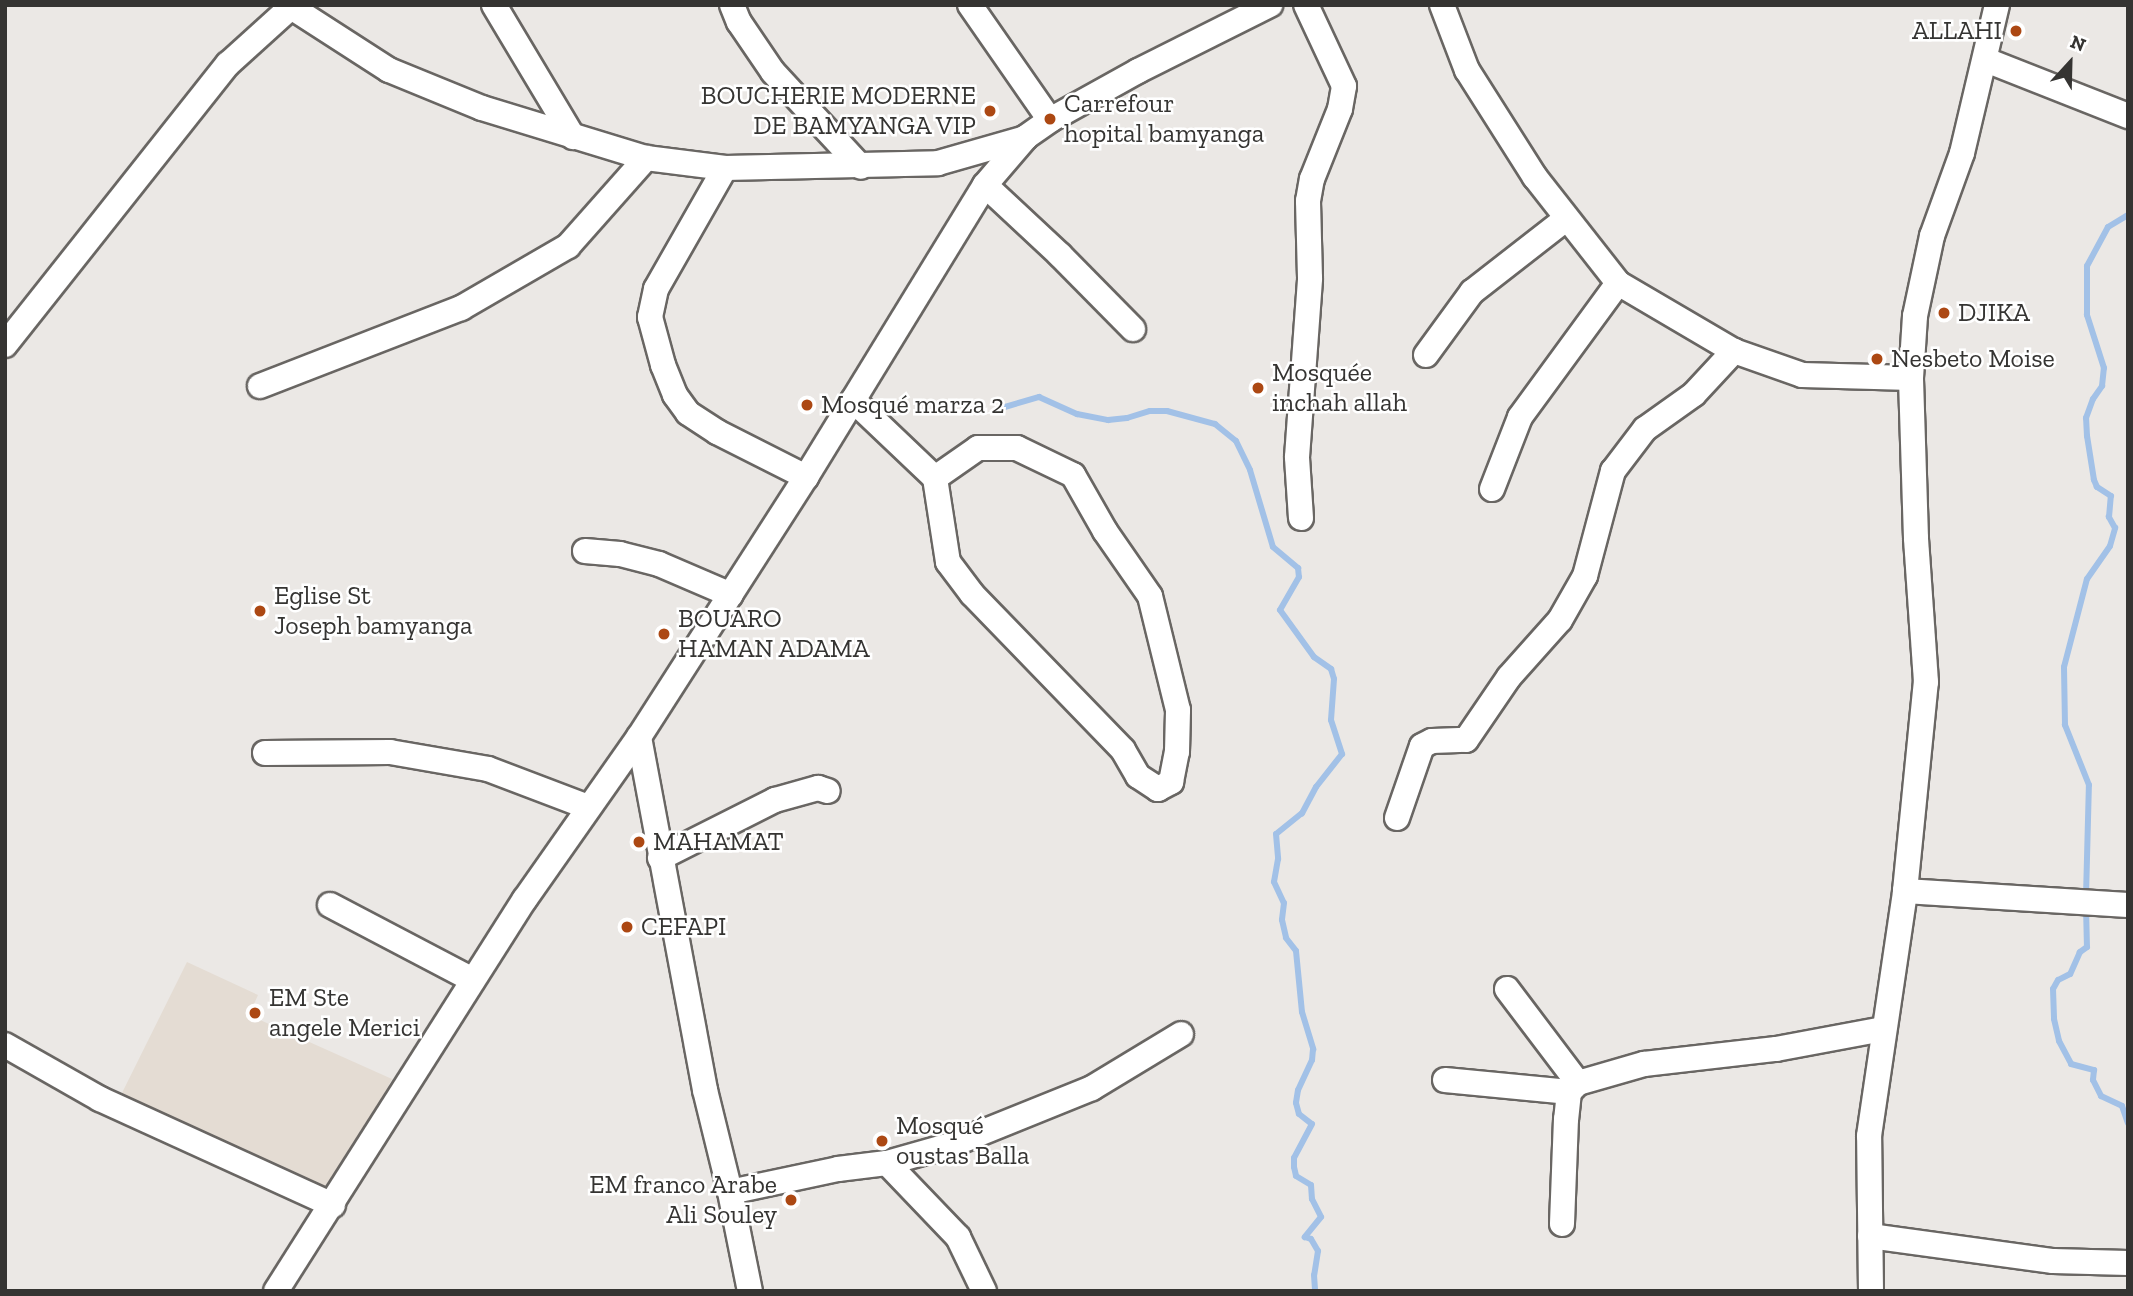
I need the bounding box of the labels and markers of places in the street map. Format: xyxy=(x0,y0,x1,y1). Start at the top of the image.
place label: ALLAHI xyxy=(1912,15,2002,47)
marker: ALLAHI xyxy=(2008,23,2024,39)
place label: BOUCHERIE MODERNE DE BAMYANGA VIP xyxy=(701,80,976,142)
place label: Carrefour hopital bamyanga xyxy=(1064,88,1264,150)
marker: BOUCHERIE MODERNE DE BAMYANGA VIP xyxy=(982,103,998,119)
marker: Carrefour hopital bamyanga xyxy=(1042,111,1058,127)
place label: DJIKA xyxy=(1958,297,2030,329)
marker: DJIKA xyxy=(1936,305,1952,321)
place label: Nesbeto Moise xyxy=(1891,343,2055,375)
marker: Nesbeto Moise xyxy=(1869,351,1885,367)
place label: Mosquée inchah allah xyxy=(1272,357,1407,418)
marker: Mosquée inchah allah xyxy=(1250,380,1266,396)
place label: Mosqué marza 2 xyxy=(821,389,1004,421)
marker: Mosqué marza 2 xyxy=(799,397,815,413)
place label: Eglise St Joseph bamyanga xyxy=(274,580,473,642)
marker: Eglise St Joseph bamyanga xyxy=(252,603,268,619)
place label: BOUARO HAMAN ADAMA xyxy=(678,603,870,664)
marker: BOUARO HAMAN ADAMA xyxy=(656,626,672,642)
place label: MAHAMAT xyxy=(653,826,784,858)
marker: MAHAMAT xyxy=(631,834,647,850)
place label: CEFAPI xyxy=(641,911,726,943)
marker: CEFAPI xyxy=(619,919,635,935)
place label: EM Ste angele Merici xyxy=(269,982,420,1044)
marker: EM Ste angele Merici xyxy=(247,1005,263,1021)
place label: Mosqué oustas Balla xyxy=(896,1110,1029,1172)
marker: Mosqué oustas Balla xyxy=(874,1133,890,1149)
place label: EM franco Arabe Ali Souley xyxy=(589,1169,777,1230)
marker: EM franco Arabe Ali Souley xyxy=(783,1192,799,1208)

